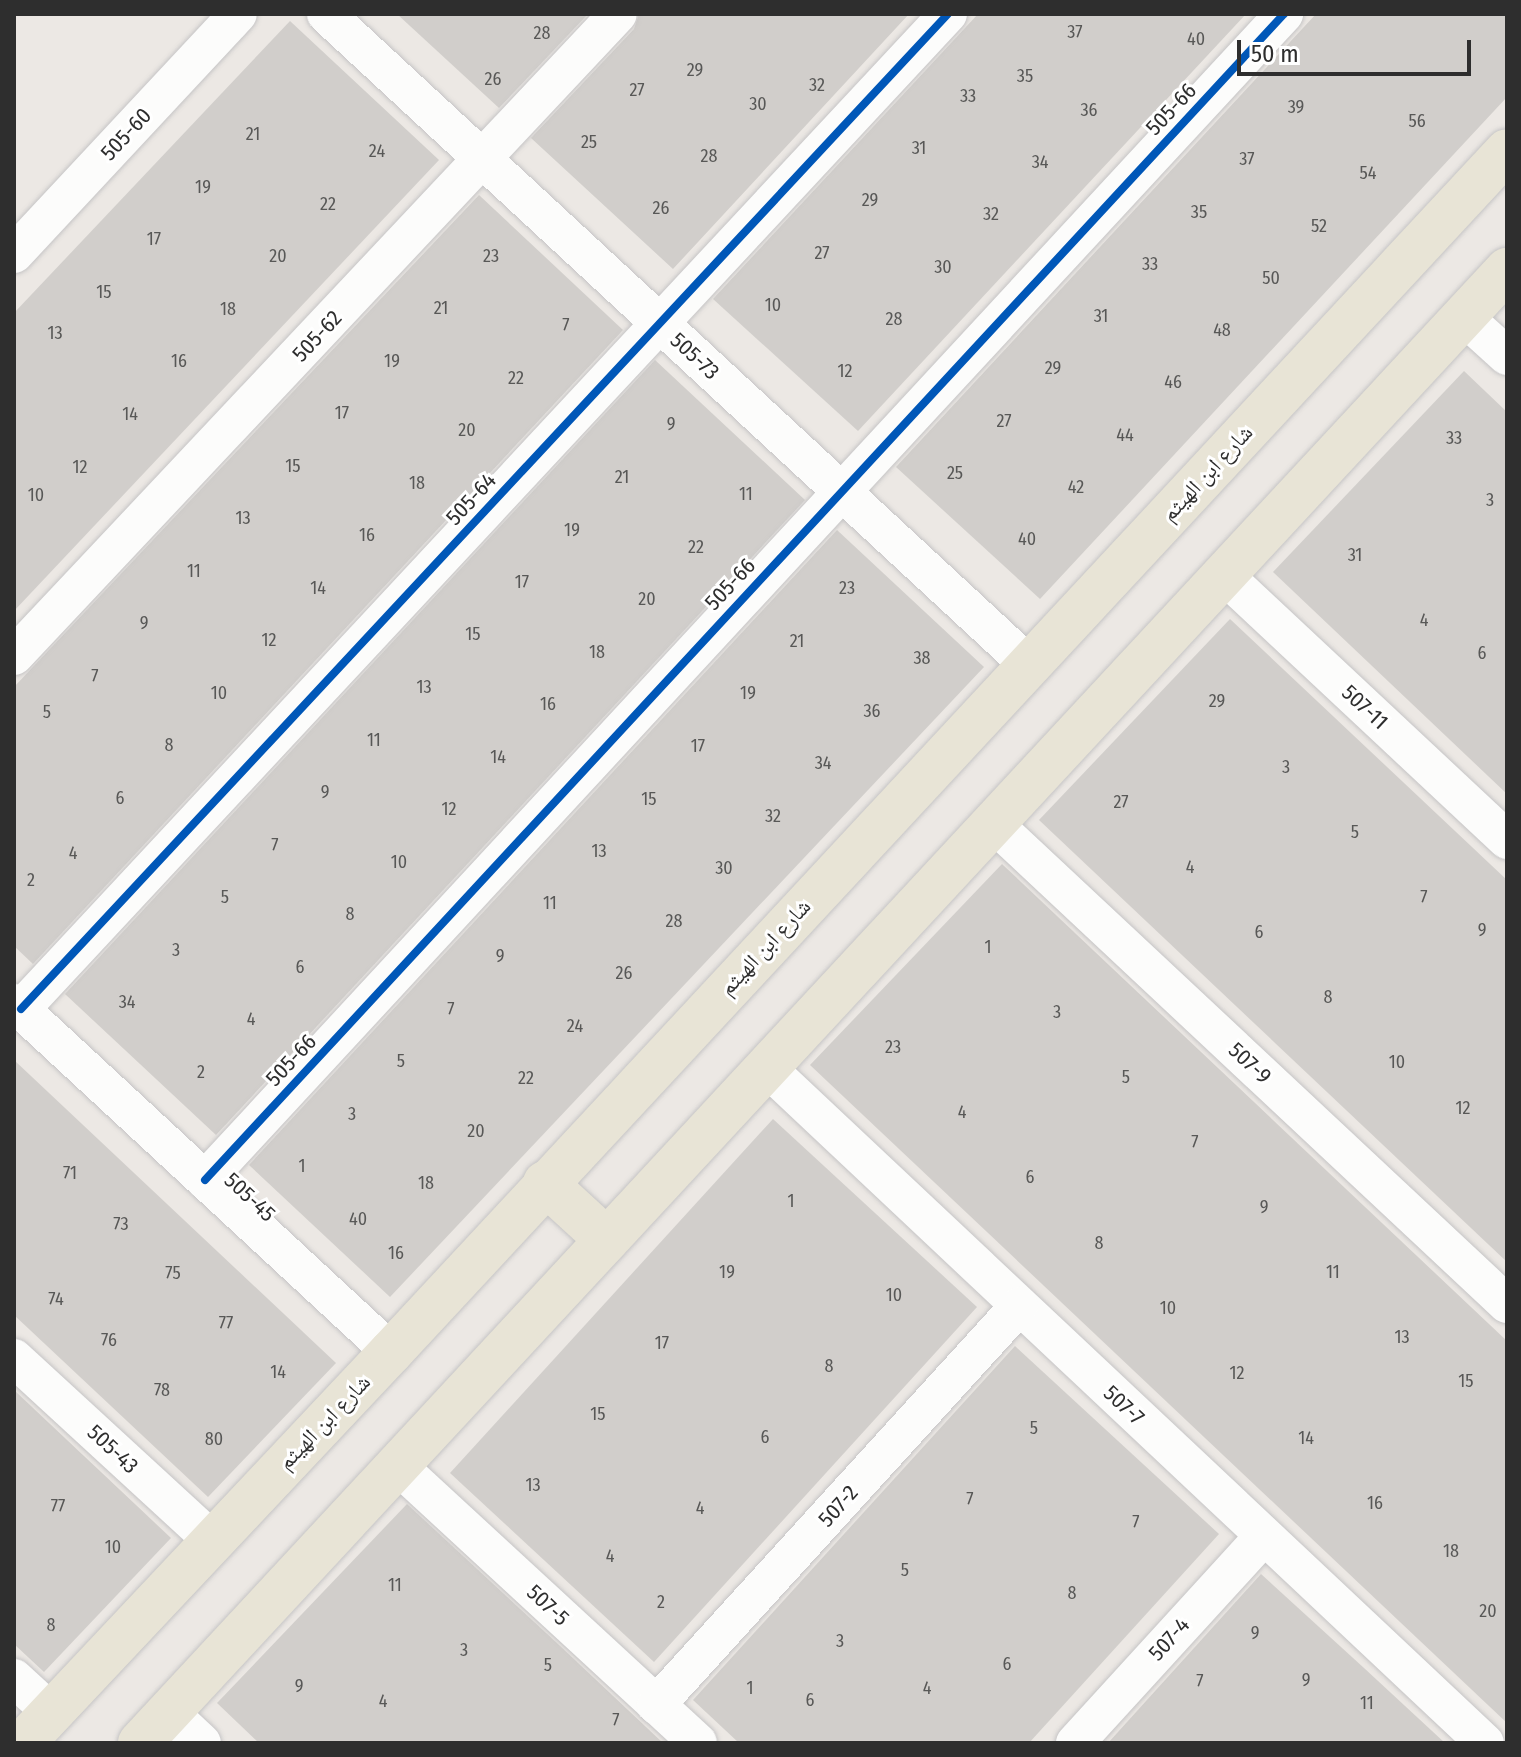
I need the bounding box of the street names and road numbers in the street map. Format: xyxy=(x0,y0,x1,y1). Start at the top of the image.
street label: 505-66 xyxy=(1140,77,1202,141)
street label: 505-60 xyxy=(95,102,157,166)
street label: 505-62 xyxy=(287,305,347,367)
street label: 505-73 xyxy=(665,327,725,385)
street label: شارع ابن الهيثم xyxy=(1156,419,1258,527)
street label: 505-64 xyxy=(440,468,502,530)
street label: 505-66 xyxy=(699,552,761,616)
street label: 507-11 xyxy=(1336,679,1394,735)
street label: شارع ابن الهيثم xyxy=(714,893,816,1001)
street label: 505-66 xyxy=(260,1028,322,1092)
street label: 507-9 xyxy=(1223,1037,1277,1089)
street label: 505-45 xyxy=(219,1167,281,1227)
street label: شارع ابن الهيثم xyxy=(272,1369,376,1475)
street label: 507-7 xyxy=(1098,1380,1150,1430)
street label: 505-43 xyxy=(82,1419,144,1479)
street label: 507-2 xyxy=(813,1480,863,1532)
street label: 507-5 xyxy=(521,1579,575,1631)
street label: 507-4 xyxy=(1143,1612,1195,1666)

